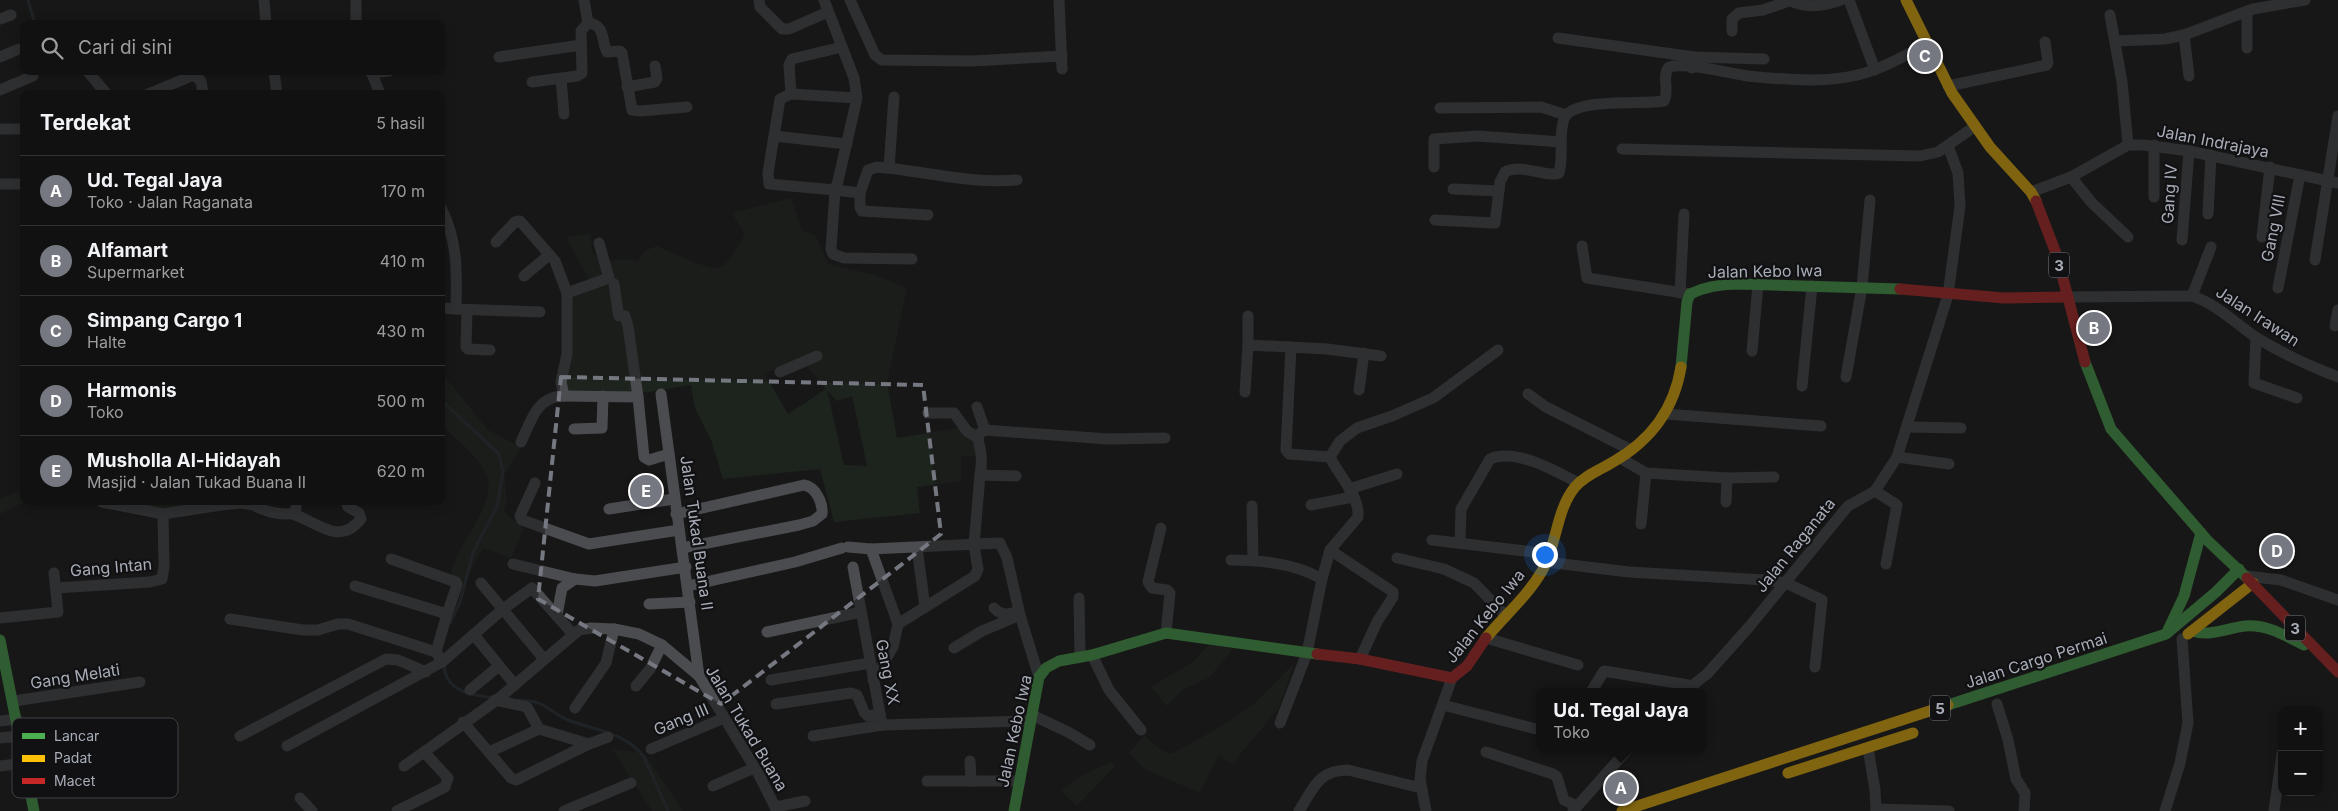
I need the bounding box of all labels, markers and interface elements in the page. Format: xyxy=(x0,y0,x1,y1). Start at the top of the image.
search box xyxy=(20,20,445,75)
icon: search xyxy=(38,34,66,62)
text: Cari di sini xyxy=(78,36,172,59)
pin: C xyxy=(1909,37,1941,75)
text: Terdekat xyxy=(40,110,131,135)
text: 5 hasil xyxy=(376,113,425,133)
street label: Jalan Indrajaya xyxy=(2155,120,2271,162)
street label: Gang IV xyxy=(2157,163,2181,225)
text: Ud. Tegal Jaya xyxy=(87,169,222,192)
text: A xyxy=(50,181,62,201)
text: 170 m xyxy=(381,181,425,201)
text: Toko · Jalan Raganata xyxy=(87,192,253,212)
street label: Gang VIII xyxy=(2257,192,2289,264)
text: Alfamart xyxy=(87,239,168,262)
text: B xyxy=(51,251,61,271)
text: 410 m xyxy=(380,251,425,271)
road number: 3 xyxy=(2049,252,2069,278)
street label: Jalan Kebo Iwa xyxy=(1708,260,1822,282)
text: Supermarket xyxy=(87,262,184,282)
street label: Jalan Irawan xyxy=(2212,282,2304,350)
text: Simpang Cargo 1 xyxy=(87,309,242,332)
pin: B xyxy=(2078,309,2110,347)
text: C xyxy=(50,321,62,341)
text: 430 m xyxy=(376,321,425,341)
text: Halte xyxy=(87,332,126,352)
text: Harmonis xyxy=(87,379,177,402)
text: D xyxy=(50,391,62,411)
text: 500 m xyxy=(377,391,425,411)
text: Toko xyxy=(87,402,124,422)
text: Musholla Al-Hidayah xyxy=(87,449,281,472)
street label: Jalan Tukad Buana II xyxy=(676,454,718,612)
text: E xyxy=(51,461,61,481)
text: 620 m xyxy=(377,461,425,481)
text: Masjid · Jalan Tukad Buana II xyxy=(87,472,306,492)
pin: E xyxy=(630,472,662,510)
street label: Jalan Raganata xyxy=(1751,494,1839,596)
pin: D xyxy=(2261,532,2293,570)
your location xyxy=(1532,542,1558,568)
street label: Gang Intan xyxy=(69,553,153,581)
street label: Jalan Kebo Iwa xyxy=(1441,565,1529,667)
road number: 3 xyxy=(2285,616,2305,640)
street label: Jalan Cargo Permai xyxy=(1963,628,2109,692)
street label: Gang XX xyxy=(872,637,904,707)
street label: Gang Melati xyxy=(29,659,121,693)
street label: Jalan Tukad Buana xyxy=(702,662,792,794)
street label: Jalan Kebo Iwa xyxy=(992,673,1036,789)
popup xyxy=(1536,688,1706,753)
road number: 5 xyxy=(1930,696,1950,720)
street label: Gang III xyxy=(651,699,711,739)
text: Ud. Tegal Jaya xyxy=(1553,699,1689,722)
map controls xyxy=(2278,706,2323,796)
button: + xyxy=(2278,706,2323,751)
legend xyxy=(12,718,178,798)
text: Toko xyxy=(1553,722,1590,742)
text: Lancar xyxy=(54,727,99,744)
text: Padat xyxy=(54,749,92,766)
button: − xyxy=(2278,751,2323,796)
pin: A xyxy=(1605,769,1637,807)
text: Macet xyxy=(54,772,96,789)

